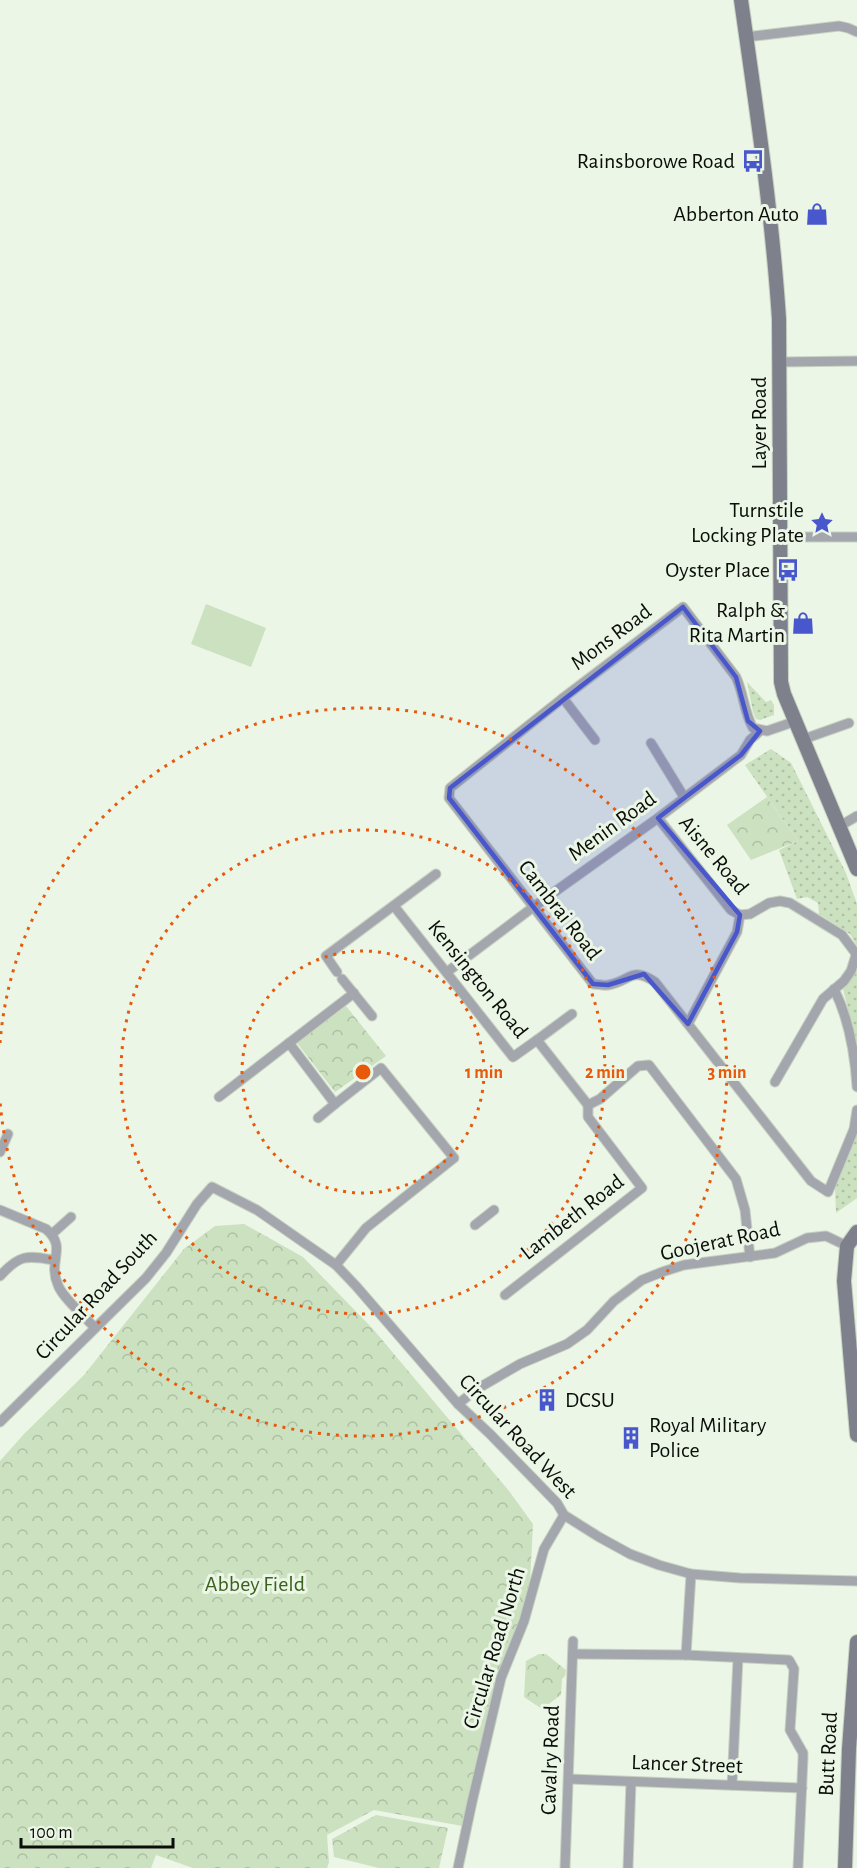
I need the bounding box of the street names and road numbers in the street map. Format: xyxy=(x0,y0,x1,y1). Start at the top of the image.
street label: Layer Road xyxy=(748,377,770,469)
street label: Mons Road xyxy=(567,600,655,674)
street label: Menin Road xyxy=(564,787,660,865)
street label: Aisne Road xyxy=(675,812,753,898)
street label: Cambrai Road xyxy=(514,856,606,964)
street label: Kensington Road xyxy=(424,916,532,1042)
street label: Lambeth Road xyxy=(516,1170,628,1264)
street label: Goojerat Road xyxy=(658,1218,782,1264)
street label: Circular Road South xyxy=(31,1226,161,1364)
street label: Circular Road West xyxy=(455,1370,581,1502)
street label: Circular Road North xyxy=(459,1565,529,1731)
street label: Cavalry Road xyxy=(537,1705,563,1815)
street label: Butt Road xyxy=(815,1711,841,1797)
street label: Lancer Street xyxy=(631,1751,743,1777)

